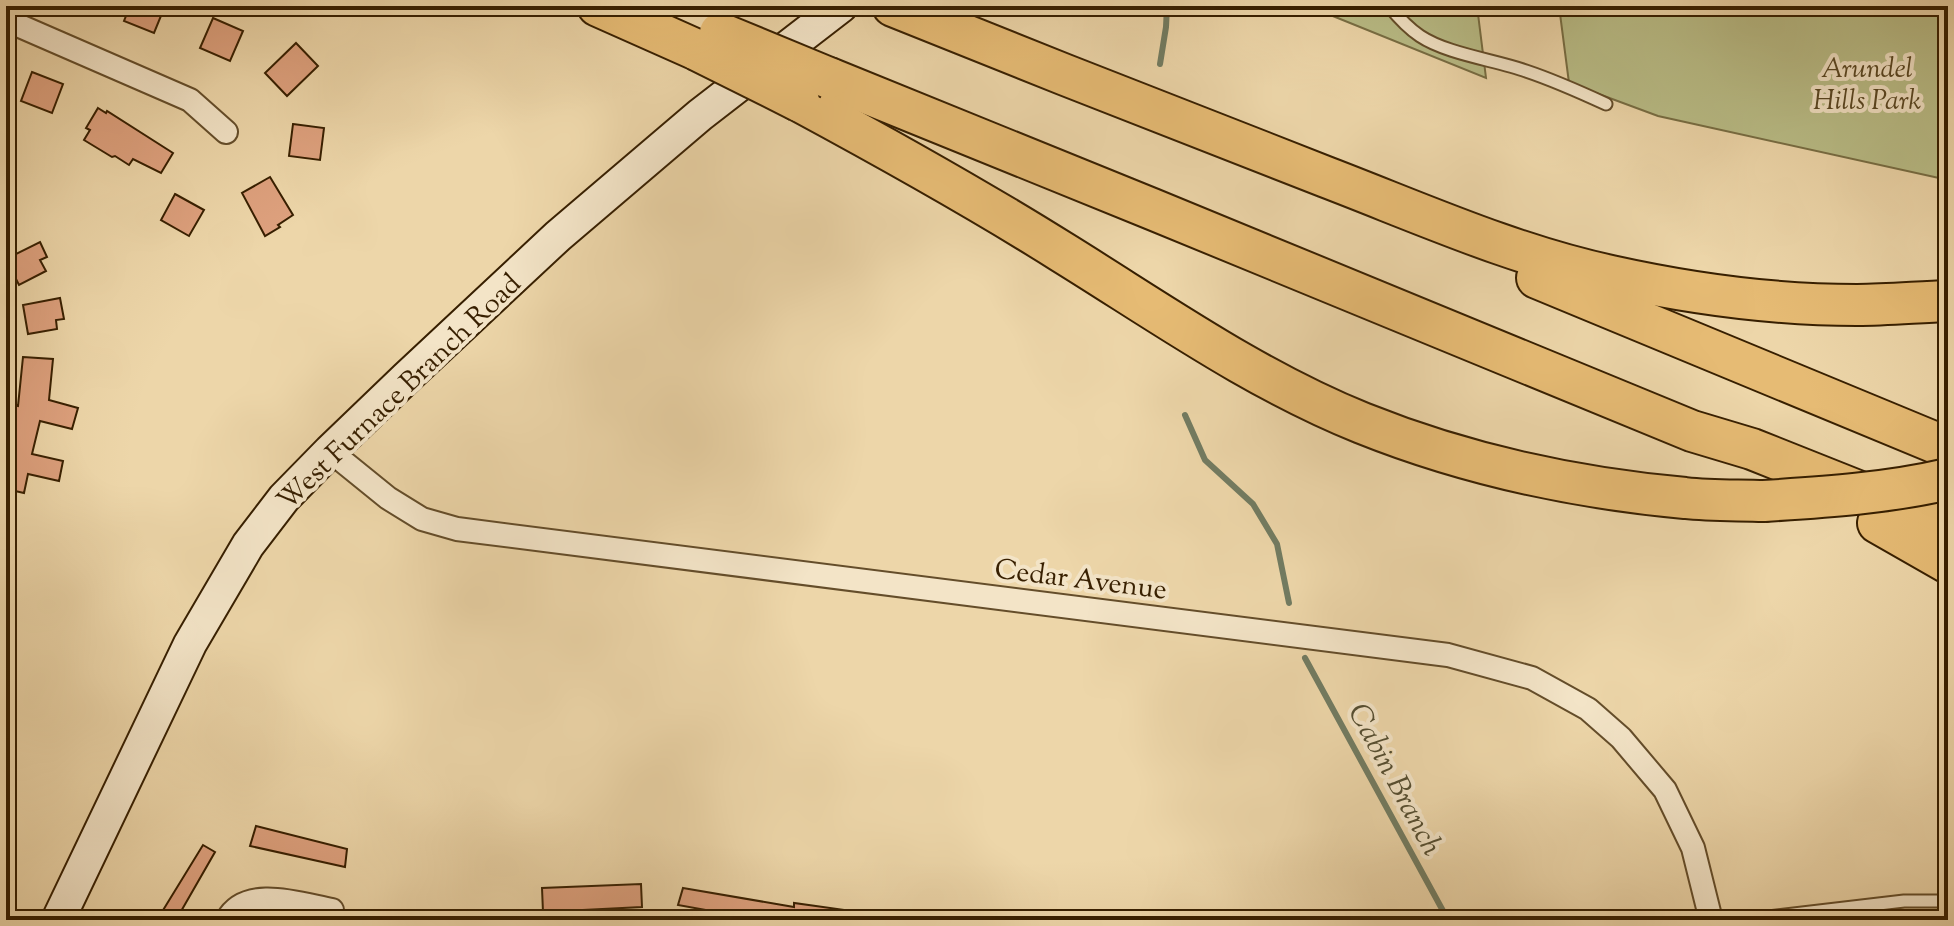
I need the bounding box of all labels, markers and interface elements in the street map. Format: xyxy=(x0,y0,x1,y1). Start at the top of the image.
park label: Arundel Hills Park xyxy=(1813,50,1921,122)
street label: West Furnace Branch Road xyxy=(269,266,531,521)
street label: Cedar Avenue xyxy=(992,551,1169,611)
water label: Cabin Branch xyxy=(1336,696,1452,864)

